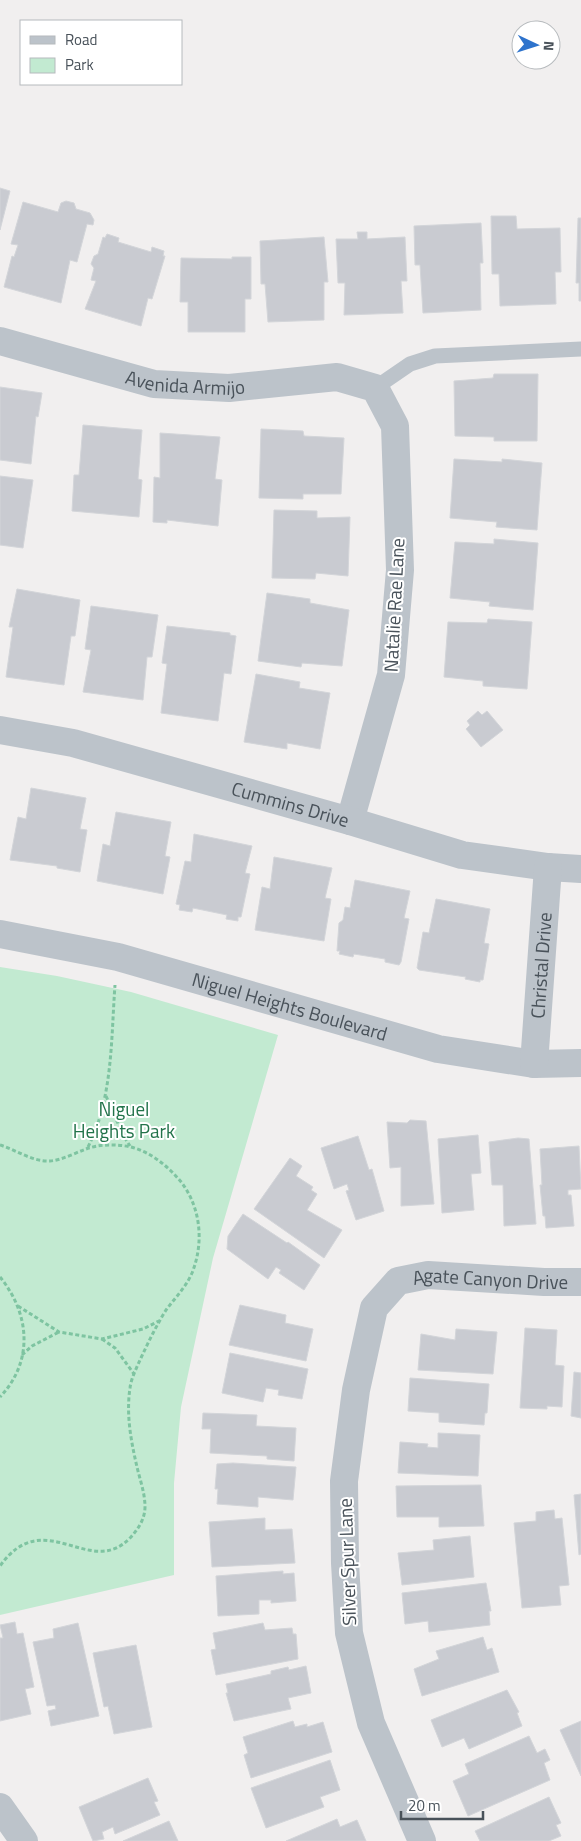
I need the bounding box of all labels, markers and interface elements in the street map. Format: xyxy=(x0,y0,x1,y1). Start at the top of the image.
legend xyxy=(20,20,182,85)
north arrow xyxy=(511,20,561,70)
text: Road xyxy=(65,28,97,51)
text: N xyxy=(539,40,560,52)
text: Park xyxy=(65,53,94,76)
street label: Avenida Armijo xyxy=(122,362,246,402)
street label: Natalie Rae Lane xyxy=(376,537,411,673)
street label: Cummins Drive xyxy=(228,773,353,834)
street label: Christal Drive xyxy=(522,911,559,1019)
street label: Niguel Heights Boulevard xyxy=(189,964,391,1048)
park label: Niguel Heights Park xyxy=(73,1094,175,1145)
street label: Agate Canyon Drive xyxy=(410,1260,568,1296)
street label: Silver Spur Lane xyxy=(330,1498,363,1626)
scale bar xyxy=(401,1788,484,1820)
text: 20 m xyxy=(408,1794,441,1817)

